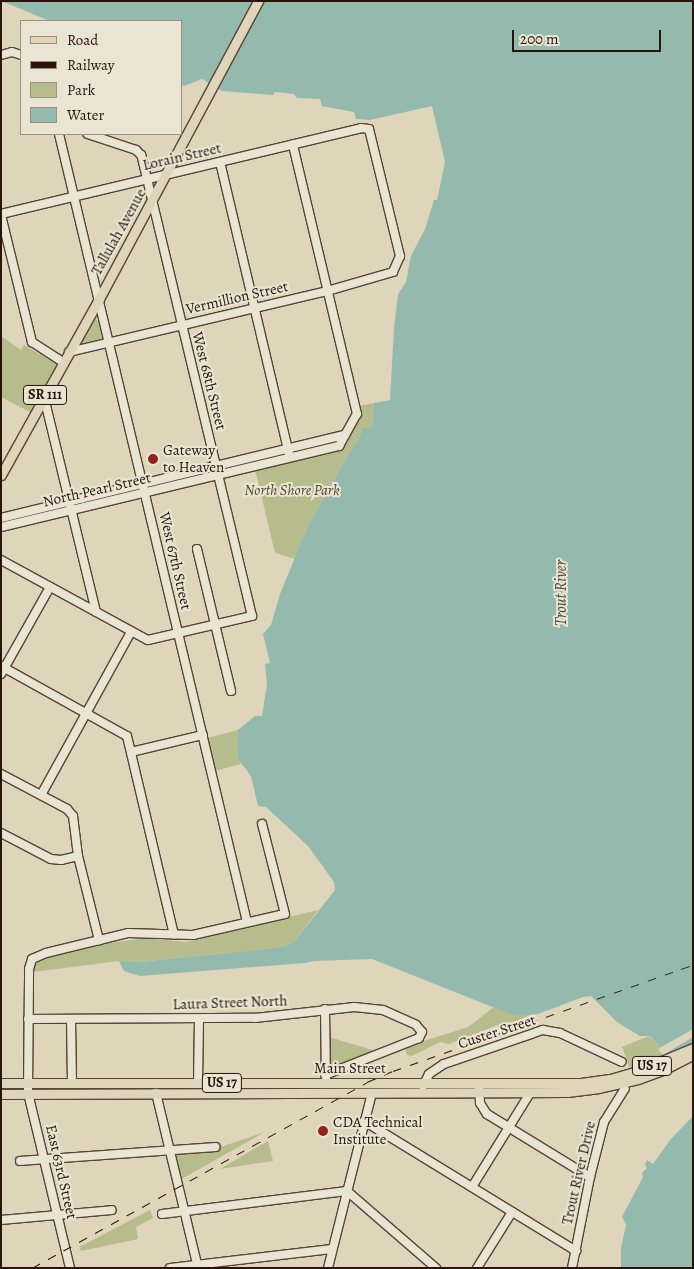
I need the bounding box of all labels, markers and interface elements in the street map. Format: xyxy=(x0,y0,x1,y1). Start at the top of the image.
legend xyxy=(20,20,182,135)
scale bar xyxy=(514,20,663,52)
text: 200 m xyxy=(520,29,559,49)
text: Road xyxy=(67,30,98,50)
text: Railway xyxy=(67,55,114,75)
text: Park xyxy=(67,80,95,100)
text: Water xyxy=(67,105,104,125)
street label: Lorain Street xyxy=(141,139,223,175)
street label: Tallulah Avenue xyxy=(88,186,150,278)
street label: Vermillion Street xyxy=(184,278,290,318)
street label: West 68th Street xyxy=(188,330,230,432)
road number: SR 111 xyxy=(22,384,68,406)
place label: Gateway to Heaven xyxy=(163,441,224,476)
marker: Gateway to Heaven xyxy=(147,453,159,465)
street label: North Pearl Street xyxy=(41,469,153,511)
park label: North Shore Park xyxy=(244,482,340,500)
street label: West 67th Street xyxy=(155,510,195,612)
water label: Trout River xyxy=(551,560,571,626)
street label: Laura Street North xyxy=(172,992,288,1014)
street label: Custer Street xyxy=(456,1011,538,1053)
road number: US 17 xyxy=(631,1054,673,1078)
street label: Main Street xyxy=(314,1060,386,1078)
road number: US 17 xyxy=(201,1072,243,1094)
place label: CDA Technical Institute xyxy=(333,1113,422,1148)
street label: Trout River Drive xyxy=(558,1120,600,1226)
street label: East 63rd Street xyxy=(41,1123,81,1221)
marker: CDA Technical Institute xyxy=(317,1125,329,1137)

